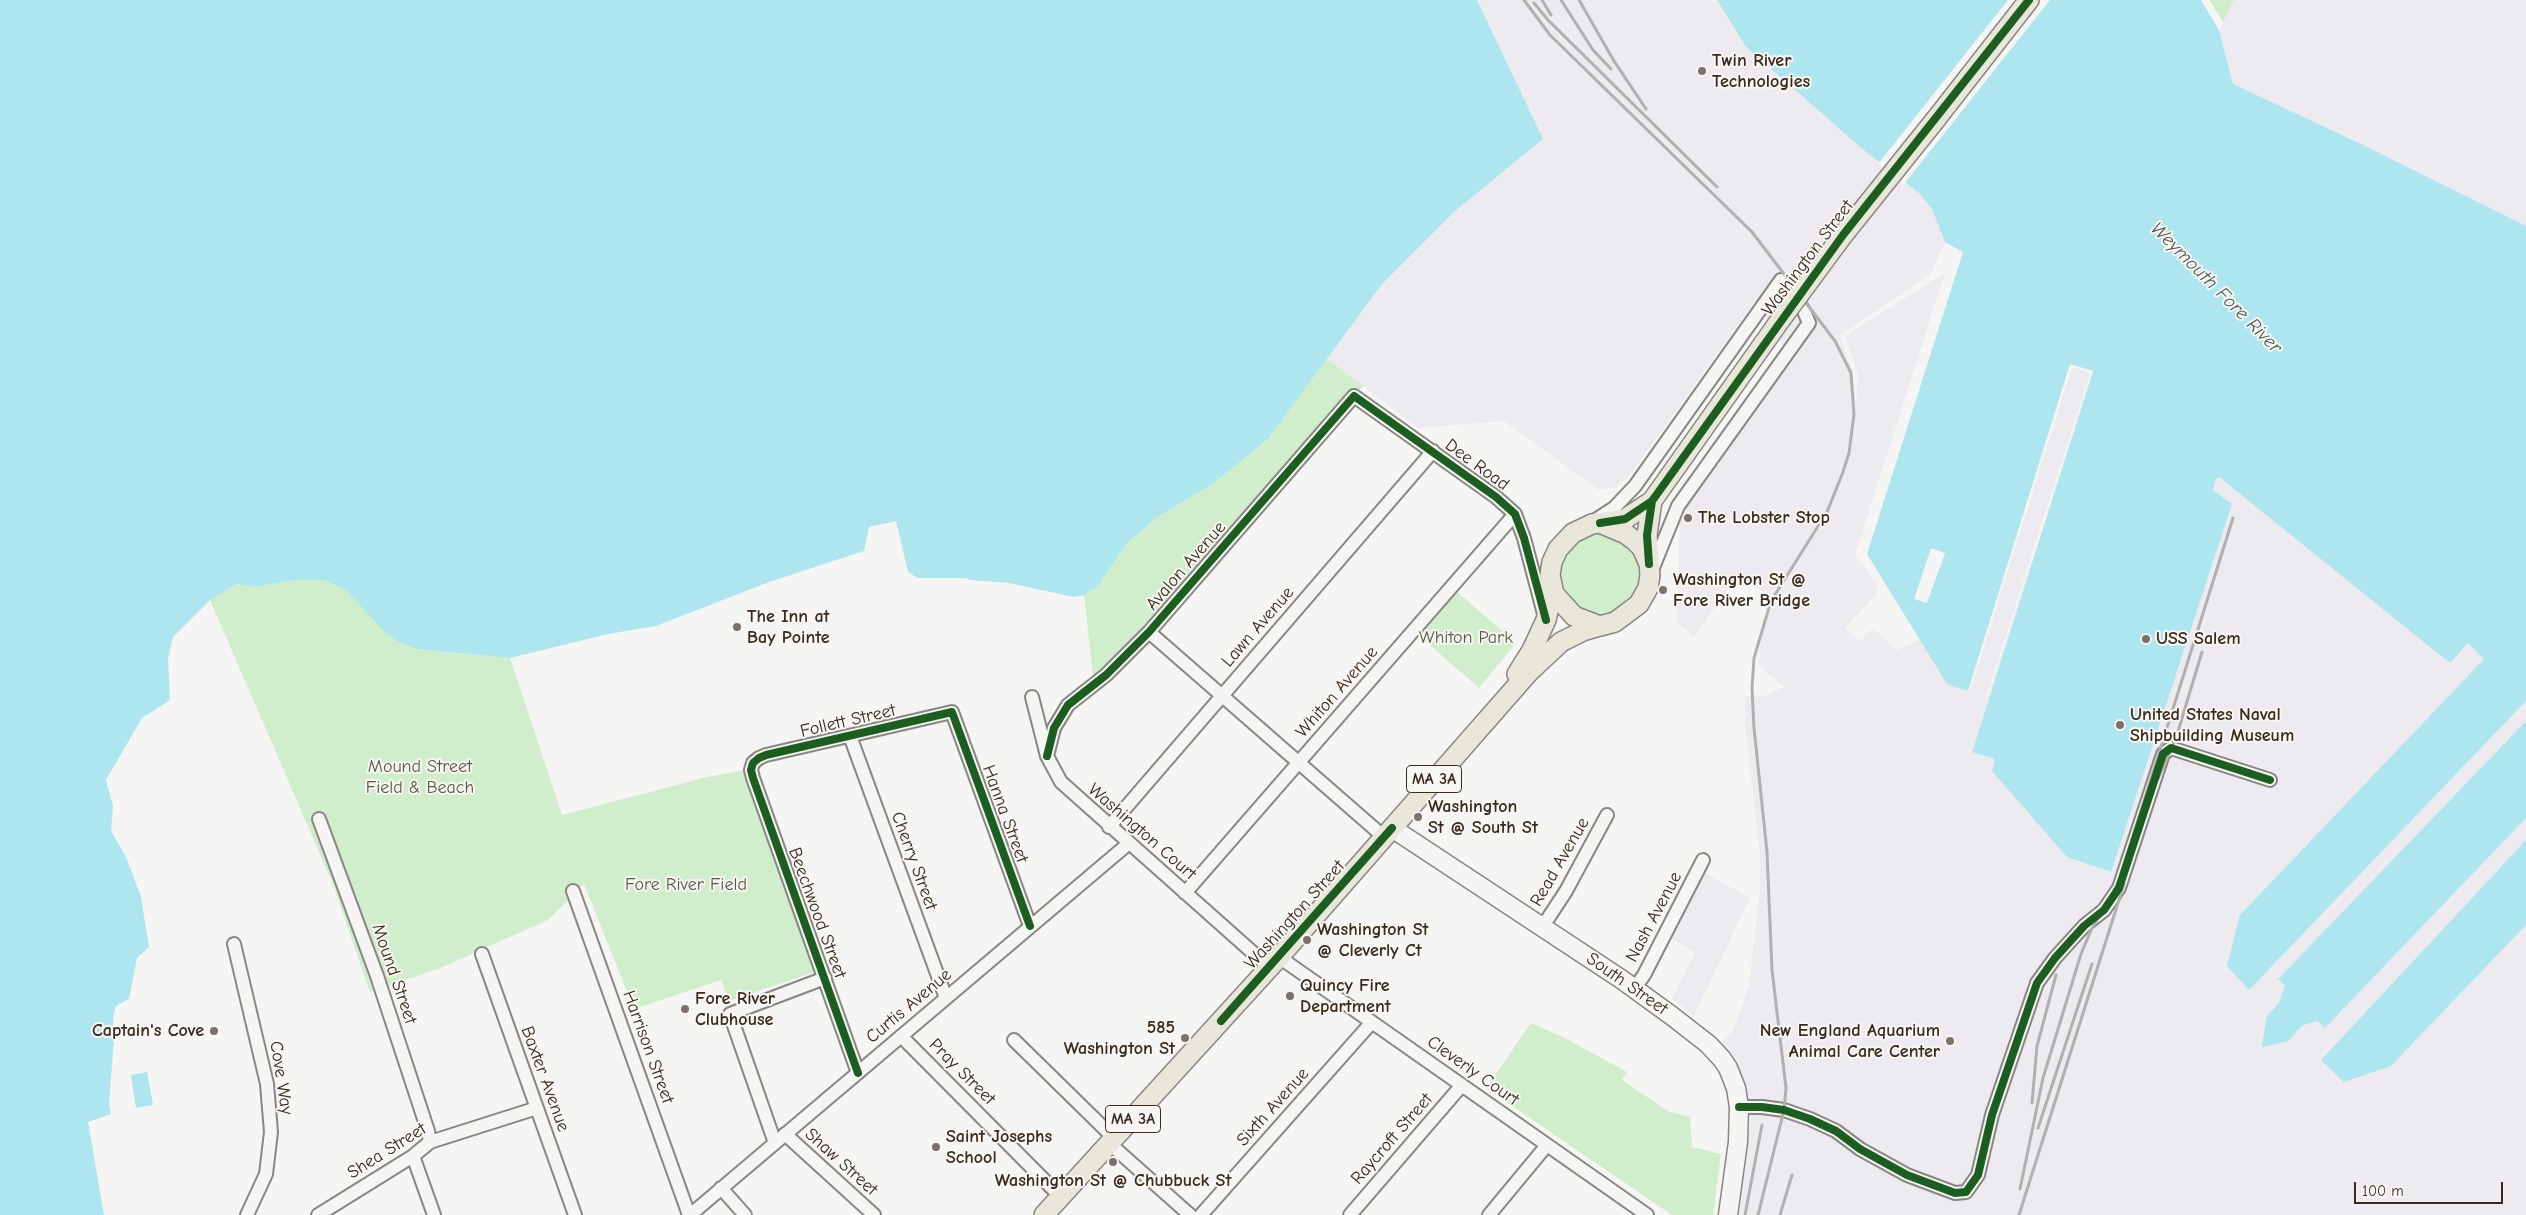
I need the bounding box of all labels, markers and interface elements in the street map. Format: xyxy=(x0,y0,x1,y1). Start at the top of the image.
place label: Twin River Technologies xyxy=(1712,50,1810,92)
marker: Twin River Technologies xyxy=(1696,65,1708,77)
street label: Washington Street xyxy=(1757,196,1859,320)
water label: Weymouth Fore River xyxy=(2146,218,2286,358)
street label: Dee Road xyxy=(1441,434,1513,496)
place label: The Lobster Stop xyxy=(1698,507,1830,529)
marker: The Lobster Stop xyxy=(1682,512,1694,524)
street label: Avalon Avenue xyxy=(1141,517,1231,615)
place label: Washington St @ Fore River Bridge xyxy=(1673,569,1810,612)
street label: Lawn Avenue xyxy=(1217,582,1299,672)
marker: Washington St @ Fore River Bridge xyxy=(1657,584,1669,596)
place label: The Inn at Bay Pointe xyxy=(747,606,830,649)
marker: The Inn at Bay Pointe xyxy=(731,621,743,633)
park label: Whiton Park xyxy=(1419,627,1513,649)
place label: USS Salem xyxy=(2156,628,2240,650)
marker: USS Salem xyxy=(2140,633,2152,645)
street label: Whiton Avenue xyxy=(1291,642,1383,742)
street label: Follett Street xyxy=(798,700,898,742)
place label: United States Naval Shipbuilding Museum xyxy=(2130,704,2294,746)
marker: United States Naval Shipbuilding Museum xyxy=(2114,719,2126,731)
park label: Mound Street Field & Beach xyxy=(366,756,474,799)
street label: Hanna Street xyxy=(977,762,1033,866)
road number: MA 3A xyxy=(1406,766,1462,792)
street label: Washington Court xyxy=(1083,779,1201,885)
place label: Washington St @ South St xyxy=(1428,796,1538,839)
street label: Cherry Street xyxy=(886,809,942,913)
marker: Washington St @ South St xyxy=(1412,811,1424,823)
street label: Read Avenue xyxy=(1526,814,1594,910)
street label: Beechwood Street xyxy=(783,845,851,981)
street label: Washington Street xyxy=(1240,856,1350,974)
street label: Nash Avenue xyxy=(1621,868,1687,966)
park label: Fore River Field xyxy=(625,874,747,896)
place label: Washington St @ Cleverly Ct xyxy=(1317,919,1428,962)
street label: Mound Street xyxy=(367,921,421,1027)
marker: Washington St @ Cleverly Ct xyxy=(1301,934,1313,946)
street label: South Street xyxy=(1582,948,1672,1020)
street label: Curtis Avenue xyxy=(862,964,956,1048)
place label: Quincy Fire Department xyxy=(1300,975,1391,1018)
street label: Harrison Street xyxy=(618,988,678,1106)
place label: Fore River Clubhouse xyxy=(695,988,775,1030)
marker: Quincy Fire Department xyxy=(1284,990,1296,1002)
marker: Fore River Clubhouse xyxy=(679,1003,691,1015)
place label: 585 Washington St xyxy=(1064,1017,1175,1060)
place label: Captain's Cove xyxy=(92,1020,204,1042)
place label: New England Aquarium Animal Care Center xyxy=(1760,1020,1940,1062)
street label: Baxter Avenue xyxy=(516,1023,574,1135)
marker: Captain's Cove xyxy=(208,1025,220,1037)
street label: Cleverly Court xyxy=(1423,1031,1523,1111)
marker: 585 Washington St xyxy=(1179,1032,1191,1044)
street label: Pray Street xyxy=(924,1034,1000,1110)
marker: New England Aquarium Animal Care Center xyxy=(1944,1035,1956,1047)
street label: Cove Way xyxy=(265,1040,297,1116)
street label: Sixth Avenue xyxy=(1232,1063,1314,1151)
street label: Raycroft Street xyxy=(1347,1089,1437,1189)
road number: MA 3A xyxy=(1106,1106,1160,1132)
street label: Shea Street xyxy=(344,1118,430,1184)
street label: Shaw Street xyxy=(800,1124,882,1200)
place label: Saint Josephs School xyxy=(946,1126,1052,1168)
marker: Saint Josephs School xyxy=(930,1141,942,1153)
marker: Washington St @ Chubbuck St xyxy=(1107,1156,1119,1168)
place label: Washington St @ Chubbuck St xyxy=(995,1170,1231,1192)
scale bar xyxy=(2356,1172,2505,1204)
text: 100 m xyxy=(2362,1182,2404,1200)

